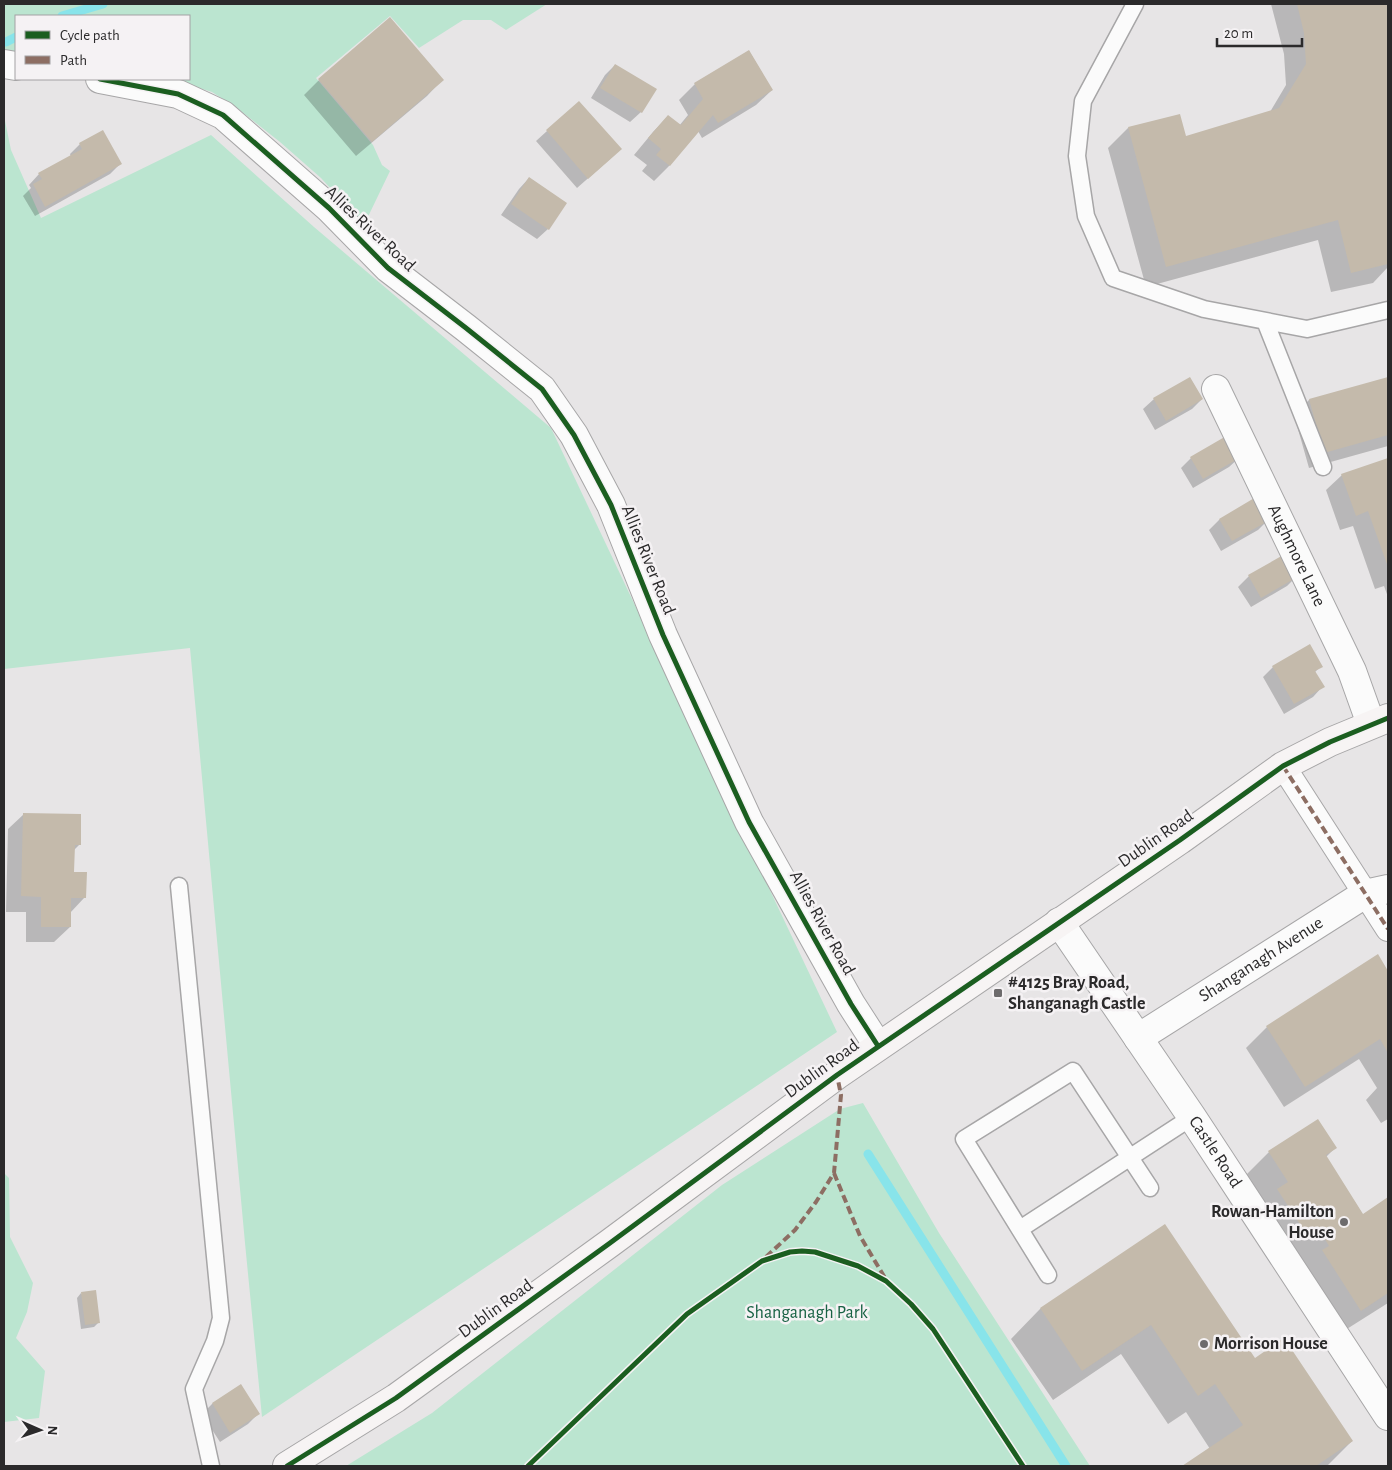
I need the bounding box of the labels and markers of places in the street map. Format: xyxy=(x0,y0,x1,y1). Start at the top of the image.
place label: #4125 Bray Road, Shanganagh Castle xyxy=(1008,974,1146,1013)
marker: #4125 Bray Road, Shanganagh Castle xyxy=(992,987,1004,999)
place label: Rowan-Hamilton House xyxy=(1211,1203,1334,1242)
marker: Rowan-Hamilton House xyxy=(1338,1216,1350,1228)
place label: Morrison House xyxy=(1214,1335,1328,1353)
marker: Morrison House xyxy=(1198,1338,1210,1350)

